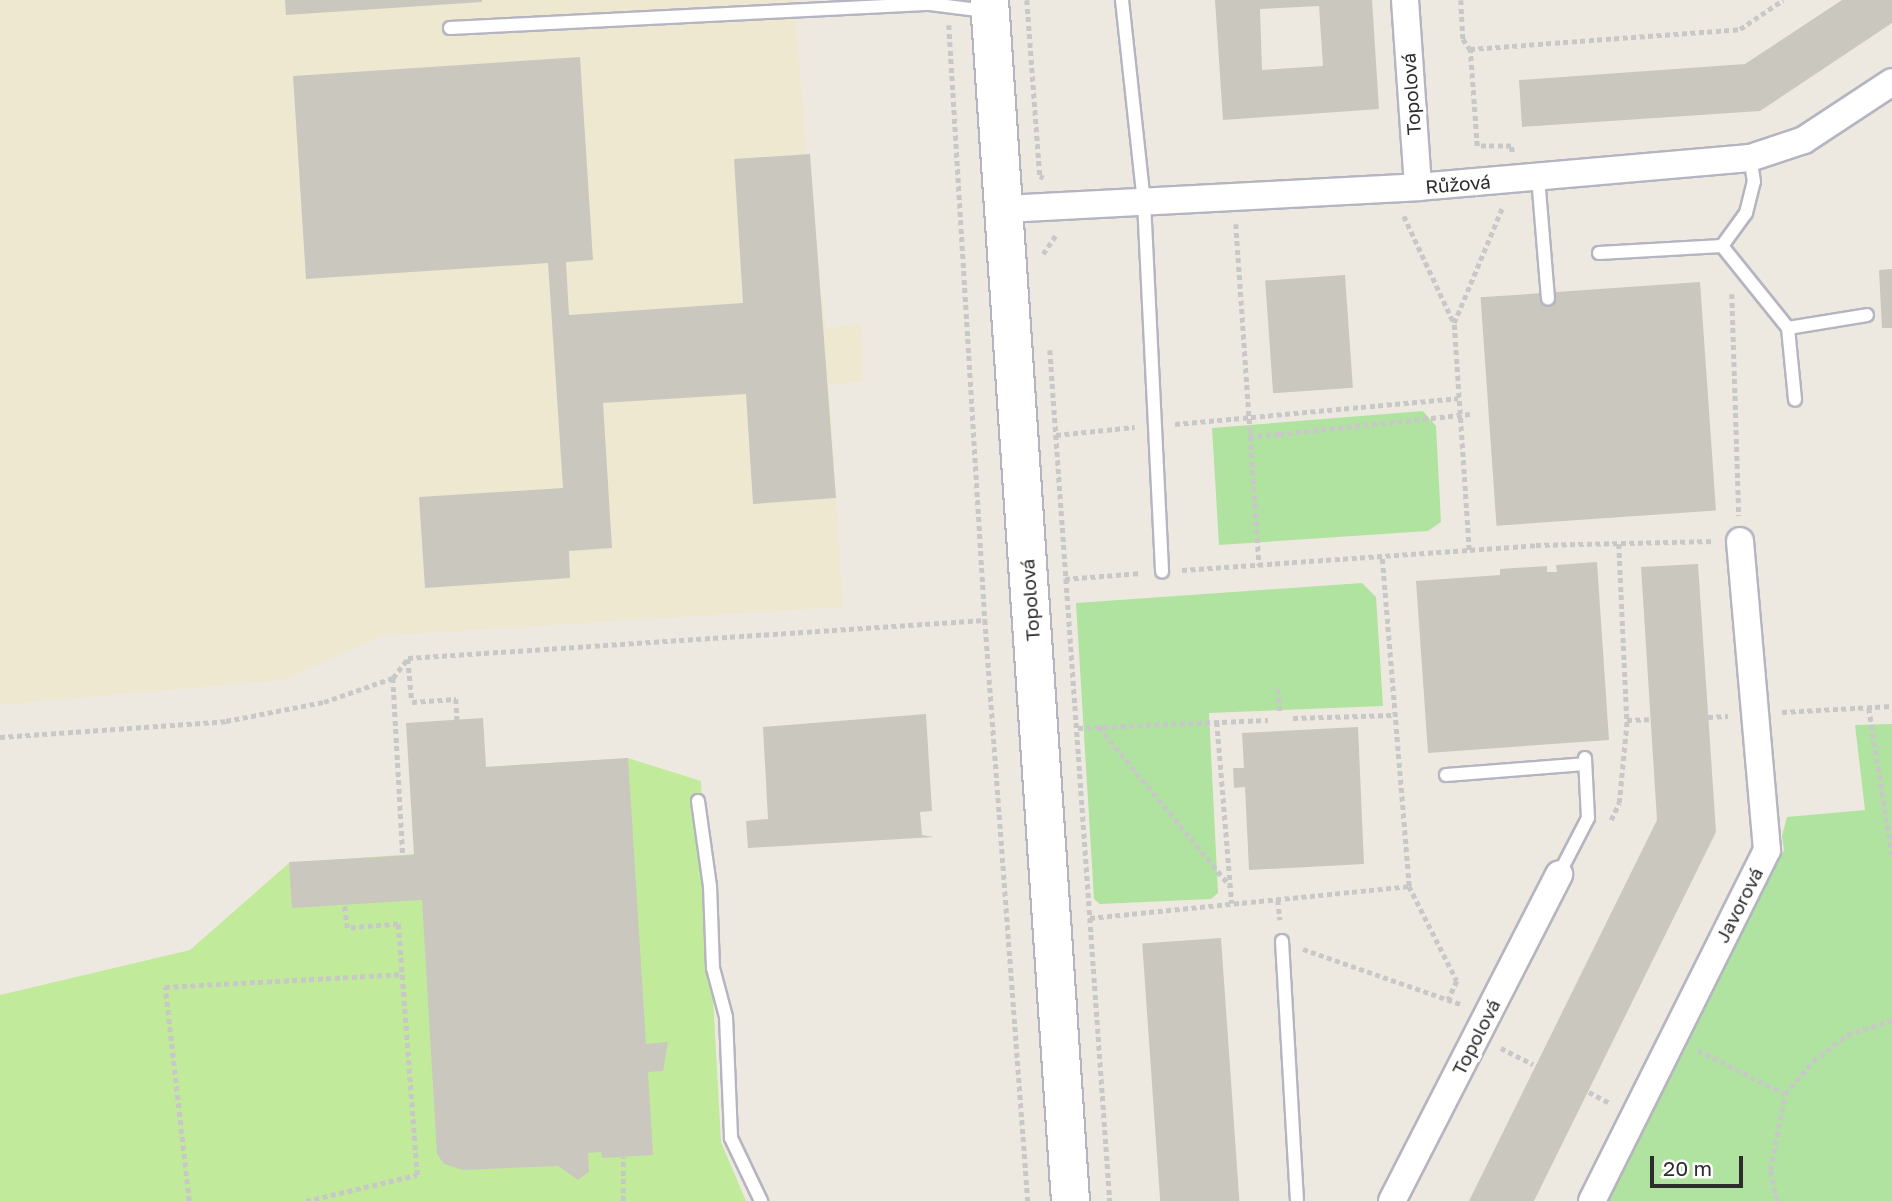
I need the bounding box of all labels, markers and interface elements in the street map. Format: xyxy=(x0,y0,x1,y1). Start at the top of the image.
street label: Topolová xyxy=(1397,52,1425,136)
street label: Růžová xyxy=(1424,170,1492,198)
street label: Topolová xyxy=(1016,558,1044,642)
street label: Javorová xyxy=(1710,863,1768,947)
street label: Topolová xyxy=(1447,995,1505,1079)
scale bar xyxy=(1654,1142,1747,1186)
text: 20 m xyxy=(1663,1155,1712,1181)

